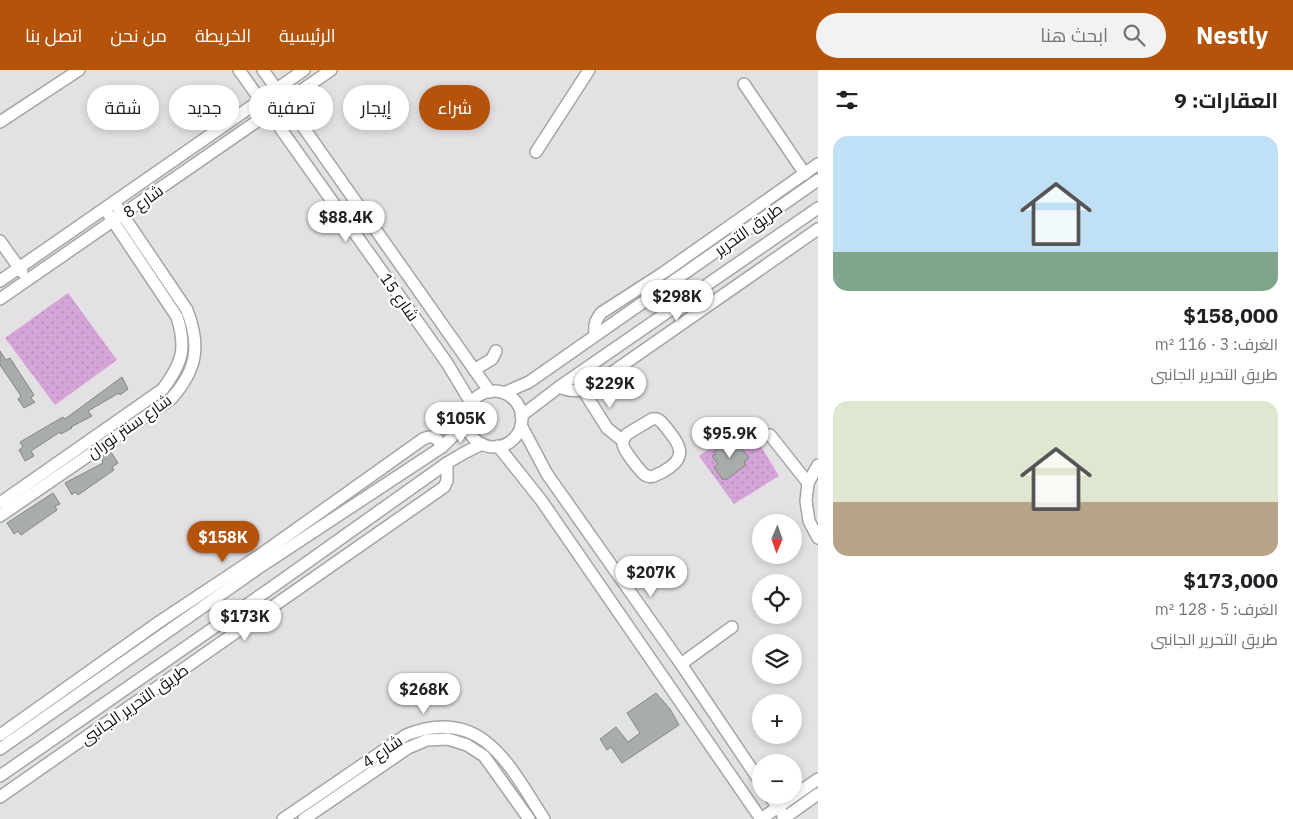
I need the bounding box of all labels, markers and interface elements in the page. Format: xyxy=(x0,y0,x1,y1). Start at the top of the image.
search box xyxy=(816,13,1166,58)
text: Nestly xyxy=(1196,19,1268,51)
icon: search xyxy=(1120,21,1148,49)
text: ابحث هنا xyxy=(1040,23,1108,47)
text: اتصل بنا xyxy=(25,24,82,47)
text: من نحن xyxy=(110,24,167,47)
text: الخريطة xyxy=(195,24,251,47)
text: الرئيسية xyxy=(279,24,336,47)
chip: شقة xyxy=(87,85,159,130)
chip: جديد xyxy=(169,85,239,130)
chip: تصفية xyxy=(249,85,333,130)
chip: إيجار xyxy=(343,85,409,130)
chip: شراء xyxy=(419,85,490,130)
icon: filters xyxy=(833,86,861,114)
text: العقارات: 9 xyxy=(1174,86,1278,114)
icon: home xyxy=(1011,169,1101,259)
street label: شارع 8 xyxy=(119,180,168,224)
street label: طريق التحرير xyxy=(709,198,786,261)
pin: $88.4K xyxy=(305,200,387,243)
text: $88.4K xyxy=(319,207,373,227)
street label: شارع 15 xyxy=(375,269,424,326)
pin: $298K xyxy=(642,280,712,322)
text: $298K xyxy=(652,286,702,306)
text: $158,000 xyxy=(1183,301,1278,329)
text: الغرف: 3 · 116 m² xyxy=(1155,334,1278,354)
text: طريق التحرير الجانبى xyxy=(1151,364,1278,384)
pin: $229K xyxy=(575,366,645,409)
text: $229K xyxy=(585,373,635,393)
street label: شارع سنتر نوران xyxy=(83,390,176,464)
pin: $105K xyxy=(426,402,496,444)
text: $105K xyxy=(436,408,486,428)
pin: $95.9K xyxy=(689,416,771,459)
text: $95.9K xyxy=(703,423,757,443)
icon: home xyxy=(1011,434,1101,524)
north arrow xyxy=(752,514,802,564)
map controls xyxy=(752,514,802,804)
pin: $158K xyxy=(188,520,258,563)
text: $158K xyxy=(198,527,248,547)
pin: $207K xyxy=(616,556,686,598)
text: $207K xyxy=(626,562,676,582)
text: $173,000 xyxy=(1183,566,1278,594)
button: locate xyxy=(752,574,802,624)
text: الغرف: 5 · 128 m² xyxy=(1155,599,1278,619)
pin: $173K xyxy=(210,600,280,642)
text: $173K xyxy=(220,606,270,626)
text: طريق التحرير الجانبى xyxy=(1151,629,1278,649)
button: layers xyxy=(752,634,802,684)
street label: طريق التحرير الجانبى xyxy=(76,659,193,750)
pin: $268K xyxy=(389,672,459,715)
text: $268K xyxy=(399,679,449,699)
button: + xyxy=(752,694,802,744)
street label: شارع 4 xyxy=(358,730,407,773)
button: − xyxy=(752,754,802,804)

